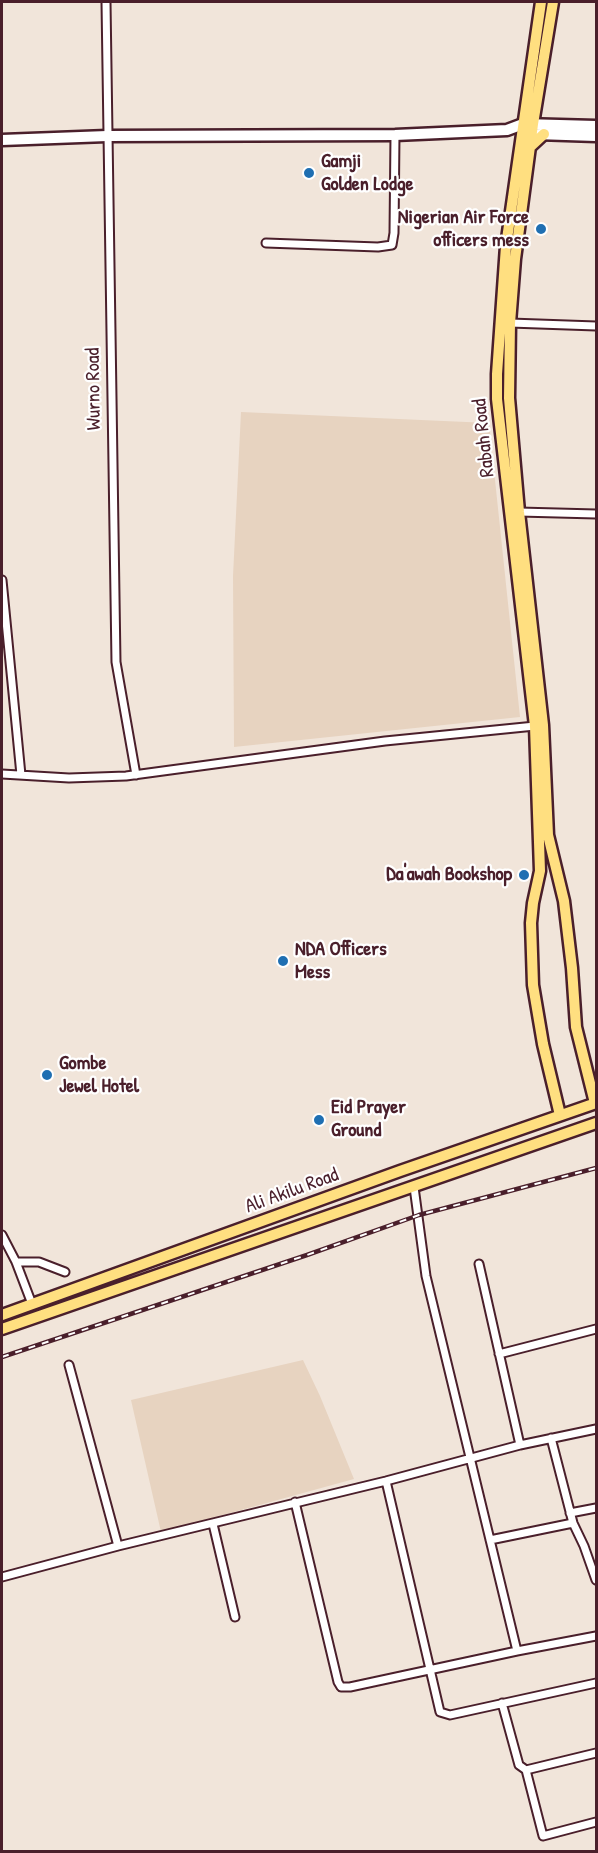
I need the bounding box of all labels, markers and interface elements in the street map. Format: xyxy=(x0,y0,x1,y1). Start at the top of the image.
place label: Gamji Golden Lodge xyxy=(321,150,414,197)
marker: Gamji Golden Lodge xyxy=(302,166,316,180)
place label: Nigerian Air Force officers mess xyxy=(398,206,529,253)
marker: Nigerian Air Force officers mess xyxy=(534,222,548,236)
street label: Wurno Road xyxy=(81,348,107,430)
street label: Rabah Road xyxy=(468,398,500,478)
place label: Da'awah Bookshop xyxy=(386,863,512,887)
marker: Da'awah Bookshop xyxy=(517,868,531,882)
place label: NDA Officers Mess xyxy=(295,938,387,985)
marker: NDA Officers Mess xyxy=(276,954,290,968)
place label: Gombe Jewel Hotel xyxy=(59,1052,139,1099)
marker: Gombe Jewel Hotel xyxy=(40,1068,54,1082)
place label: Eid Prayer Ground xyxy=(331,1096,406,1143)
marker: Eid Prayer Ground xyxy=(312,1113,326,1127)
street label: Ali Akilu Road xyxy=(242,1163,342,1219)

